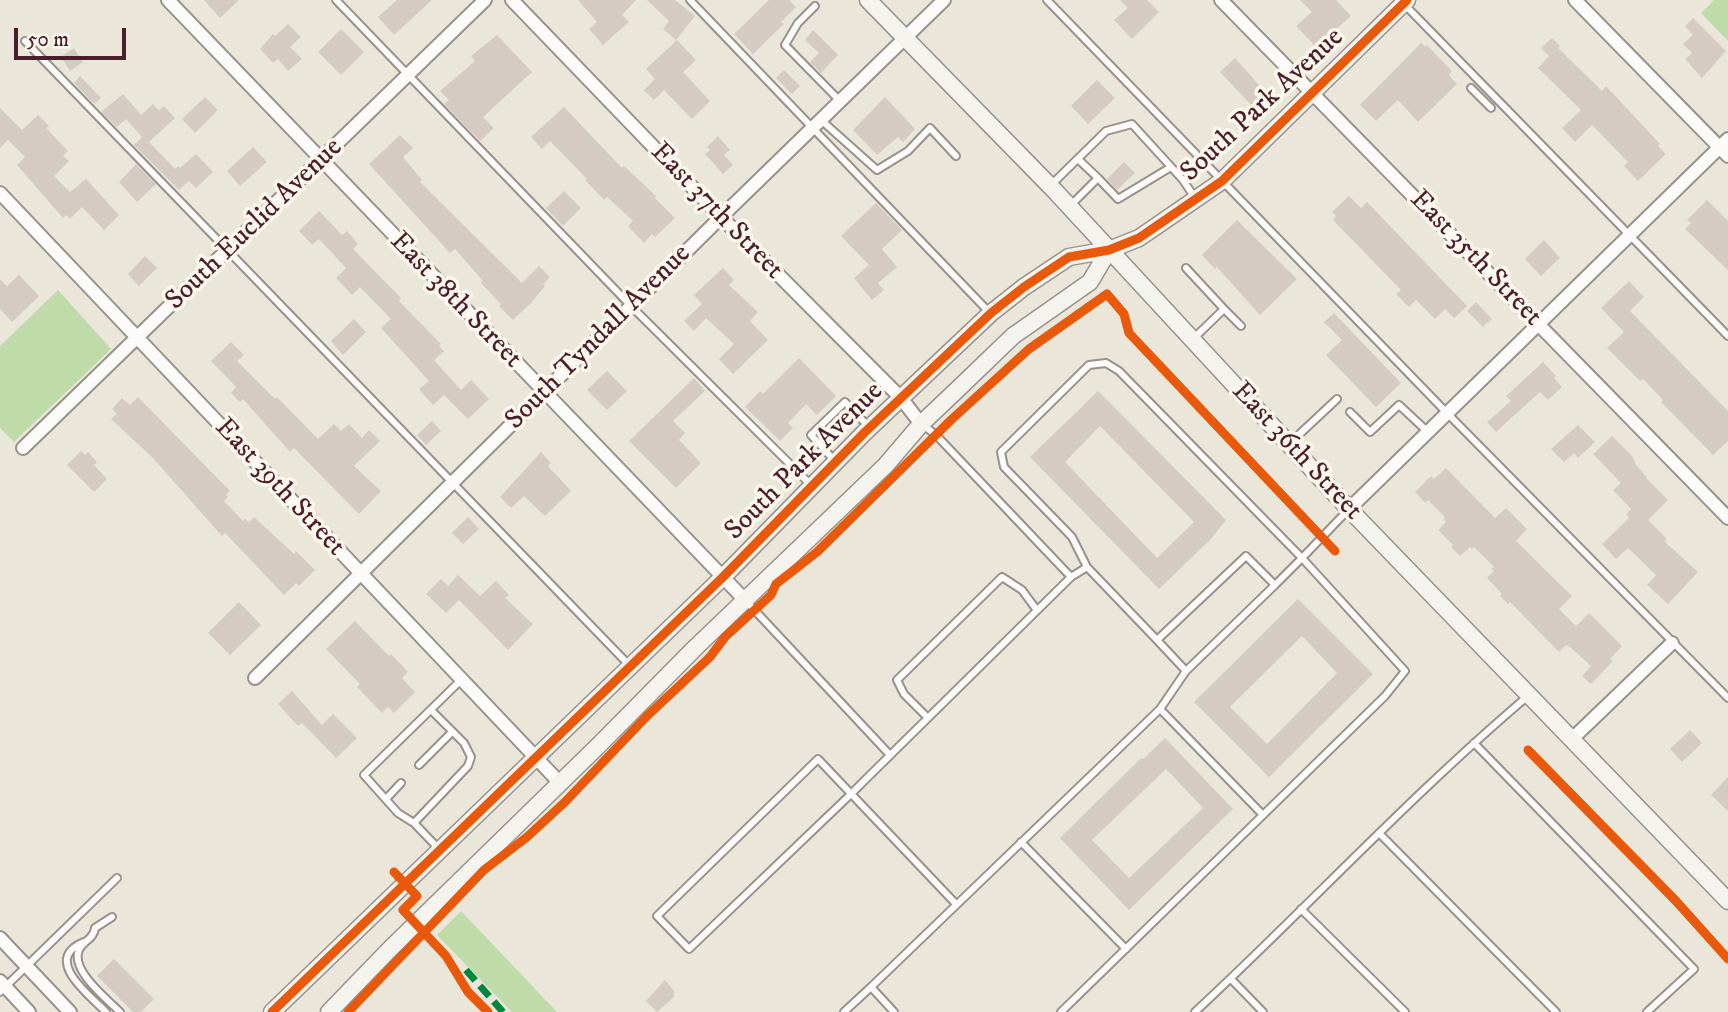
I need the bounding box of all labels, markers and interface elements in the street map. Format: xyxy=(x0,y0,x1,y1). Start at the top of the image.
scale bar xyxy=(18,14,130,58)
street label: South Park Avenue xyxy=(1175,22,1351,190)
text: 50 m xyxy=(27,27,69,53)
street label: South Euclid Avenue xyxy=(159,132,351,318)
street label: East 37th Street xyxy=(642,137,790,287)
street label: East 35th Street xyxy=(1402,184,1548,334)
street label: East 38th Street xyxy=(382,226,528,376)
street label: South Tyndall Avenue xyxy=(499,238,699,438)
street label: South Park Avenue xyxy=(719,376,891,548)
street label: East 36th Street xyxy=(1223,376,1369,528)
street label: East 39th Street xyxy=(207,412,351,564)

